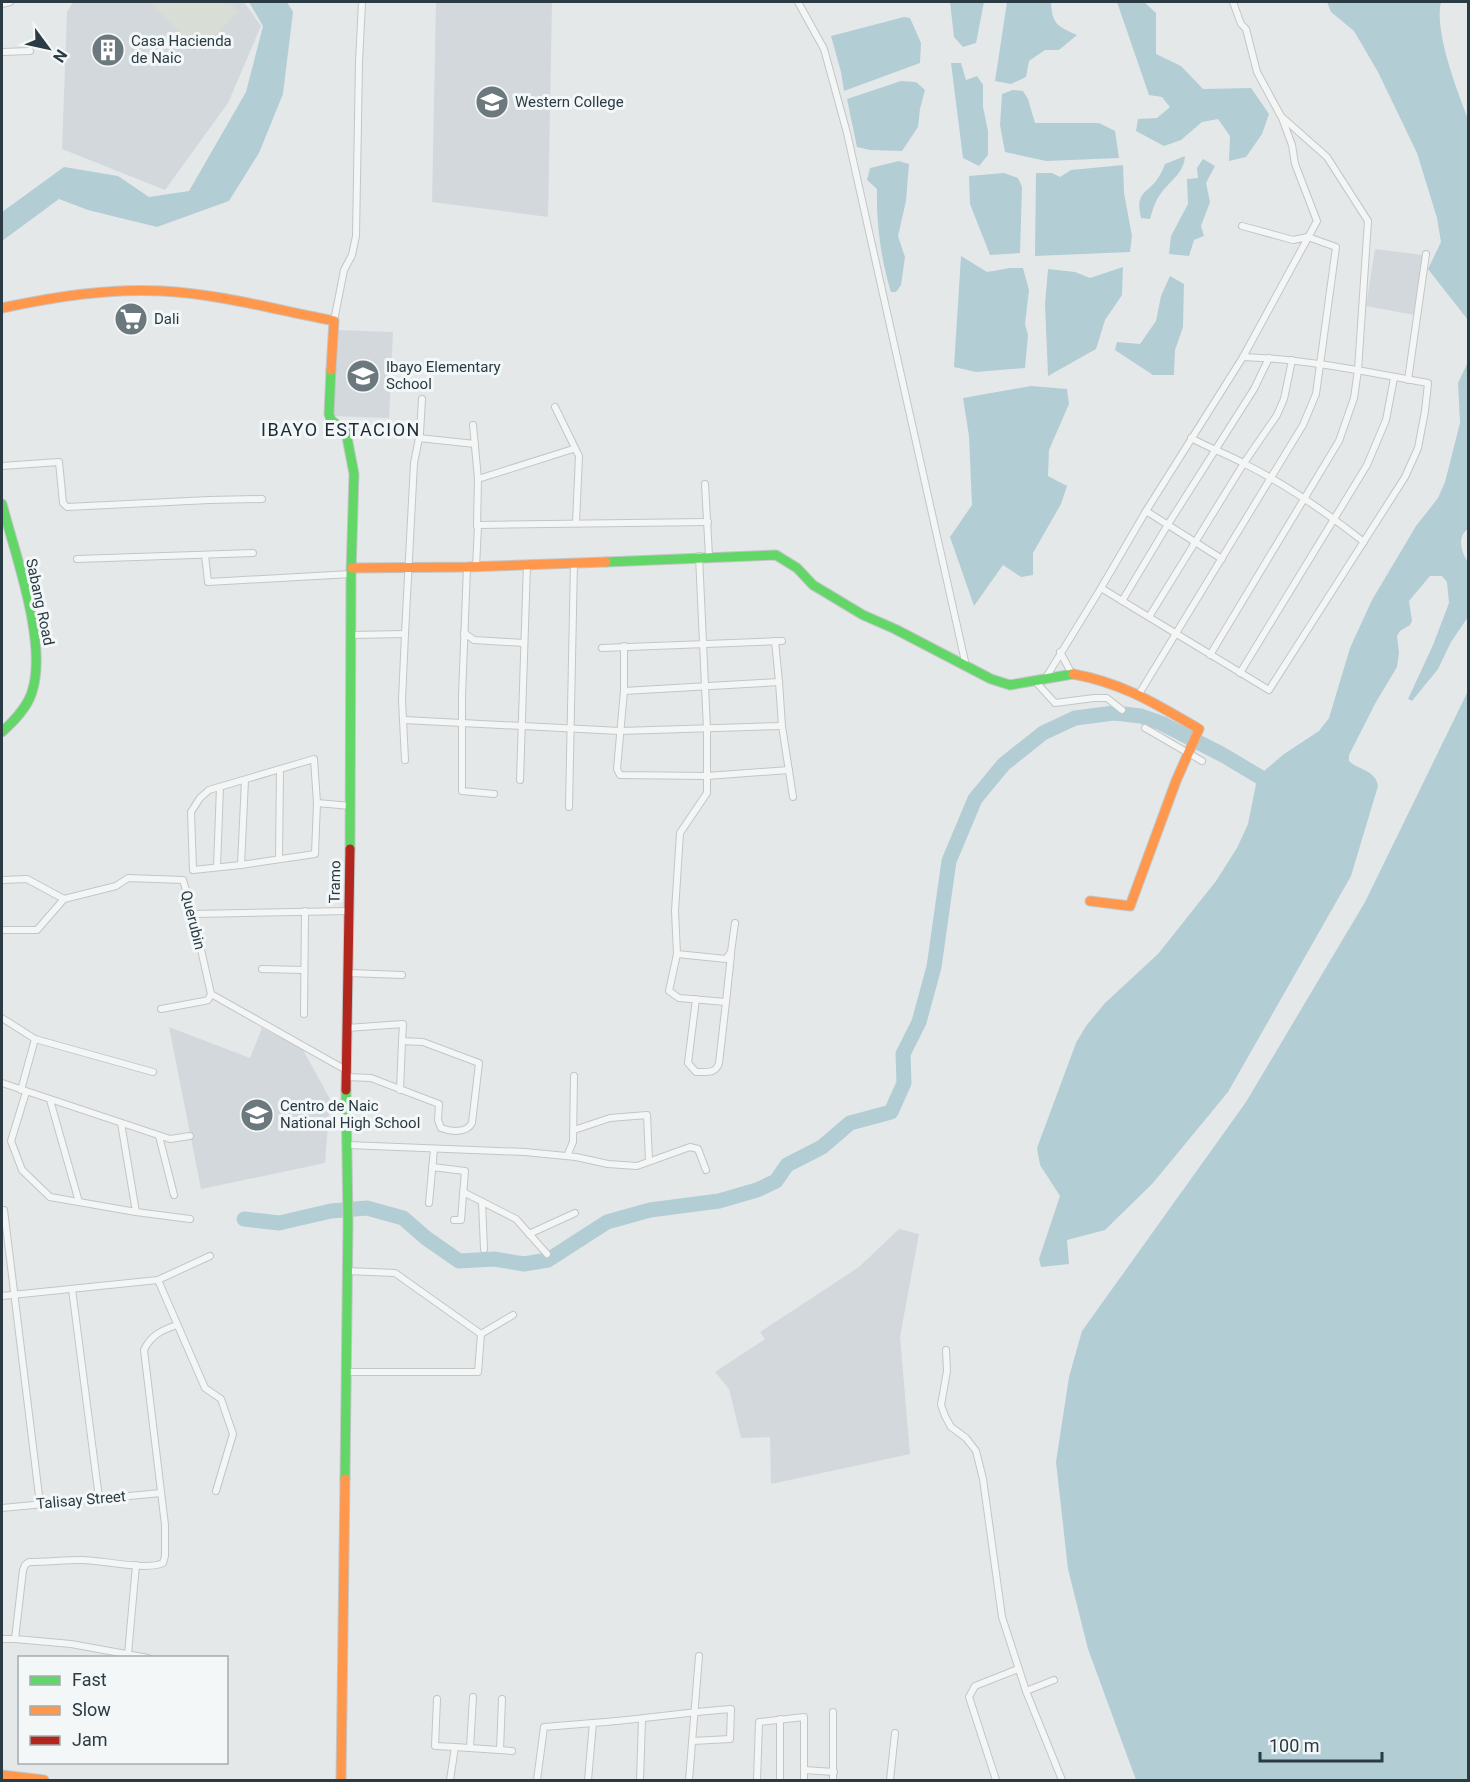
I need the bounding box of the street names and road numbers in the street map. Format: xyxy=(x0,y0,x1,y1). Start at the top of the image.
street label: Sabang Road xyxy=(22,557,58,647)
street label: Tramo xyxy=(326,860,344,904)
street label: Querubin xyxy=(177,889,209,951)
street label: Talisay Street xyxy=(36,1487,127,1513)

